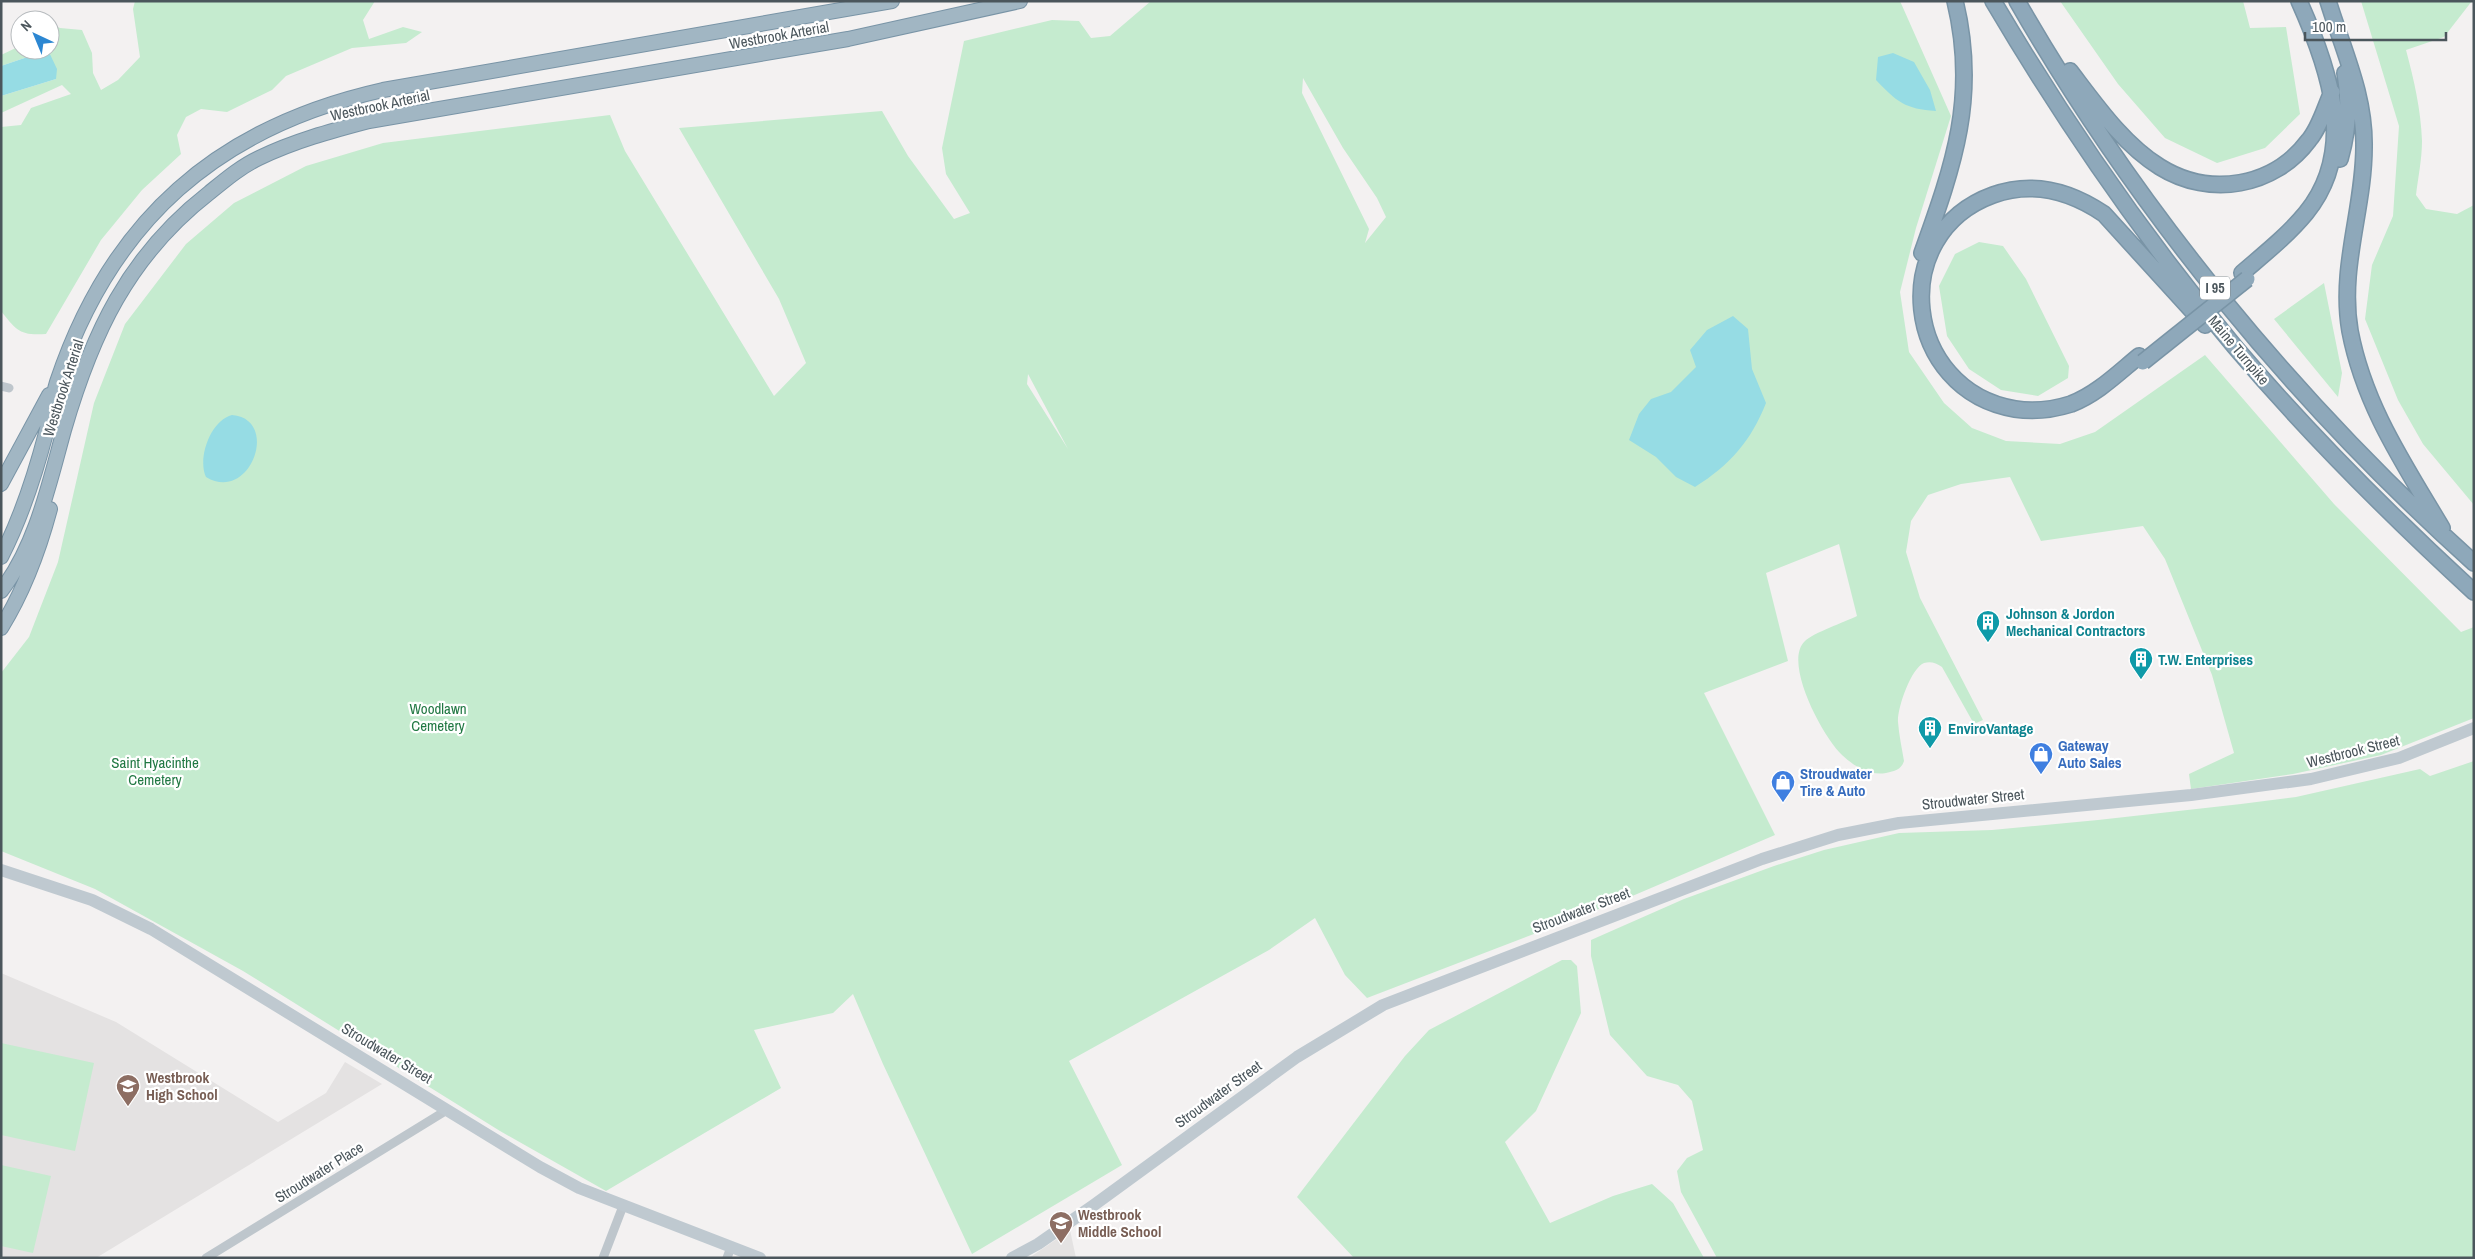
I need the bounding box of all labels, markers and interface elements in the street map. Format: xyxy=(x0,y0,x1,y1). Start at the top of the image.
north arrow xyxy=(10,10,60,60)
scale bar xyxy=(2305,10,2446,42)
text: N xyxy=(17,16,35,35)
street label: Westbrook Arterial xyxy=(727,16,831,54)
text: 100 m xyxy=(2312,16,2346,37)
street label: Westbrook Arterial xyxy=(328,84,432,126)
road number: I 95 xyxy=(2200,276,2230,300)
street label: Maine Turnpike xyxy=(2204,311,2274,389)
street label: Westbrook Arterial xyxy=(37,337,89,439)
place label: Johnson & Jordon Mechanical Contractors xyxy=(2006,603,2146,641)
building icon: Johnson & Jordon Mechanical Contractors xyxy=(1975,609,2001,643)
building icon: T.W. Enterprises xyxy=(2128,646,2154,680)
place label: T.W. Enterprises xyxy=(2158,649,2253,670)
park label: Woodlawn Cemetery xyxy=(409,698,467,736)
building icon: EnviroVantage xyxy=(1917,715,1943,749)
place label: EnviroVantage xyxy=(1948,718,2034,739)
street label: Westbrook Street xyxy=(2304,729,2402,773)
place label: Gateway Auto Sales xyxy=(2058,735,2122,773)
shop icon: Gateway Auto Sales xyxy=(2028,741,2054,775)
park label: Saint Hyacinthe Cemetery xyxy=(111,752,199,790)
place label: Stroudwater Tire & Auto xyxy=(1800,763,1872,801)
shop icon: Stroudwater Tire & Auto xyxy=(1770,769,1796,803)
street label: Stroudwater Street xyxy=(1921,783,2026,815)
street label: Stroudwater Street xyxy=(1529,882,1633,938)
street label: Stroudwater Street xyxy=(338,1018,437,1089)
street label: Stroudwater Street xyxy=(1170,1055,1266,1133)
place label: Westbrook High School xyxy=(146,1067,218,1105)
school or university icon: Westbrook High School xyxy=(115,1073,141,1107)
street label: Stroudwater Place xyxy=(271,1136,367,1208)
place label: Westbrook Middle School xyxy=(1078,1204,1161,1242)
school or university icon: Westbrook Middle School xyxy=(1048,1210,1074,1244)

